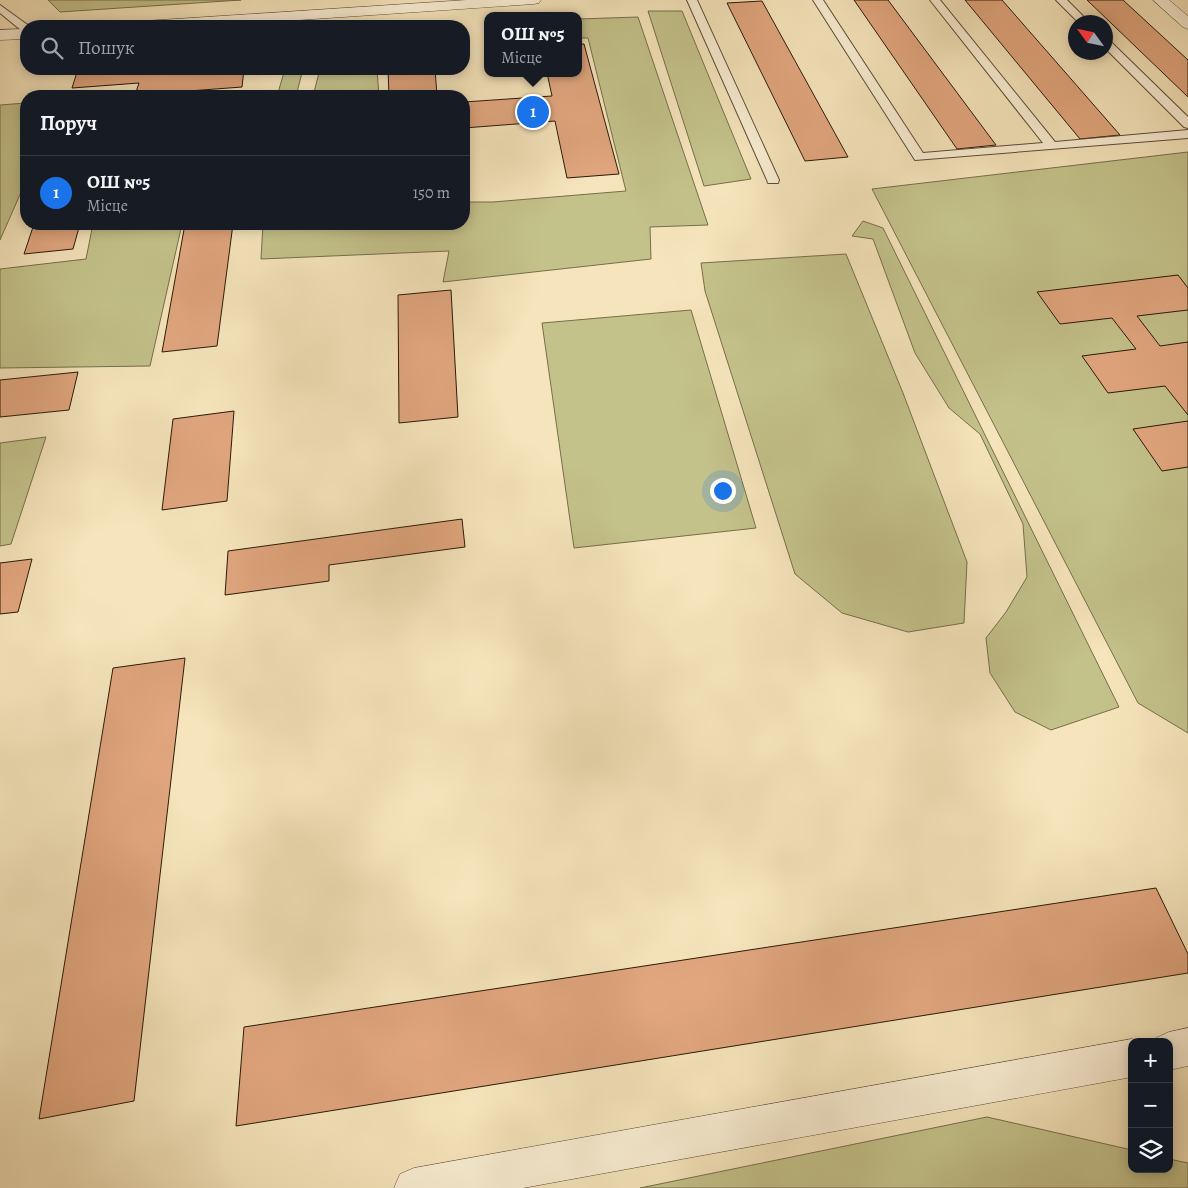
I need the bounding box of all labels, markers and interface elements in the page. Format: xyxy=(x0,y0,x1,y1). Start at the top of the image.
popup xyxy=(484,12,582,77)
north arrow xyxy=(1068,15,1113,60)
search box xyxy=(20,20,470,75)
text: ОШ №5 xyxy=(501,21,565,47)
icon: search xyxy=(38,34,66,62)
text: Пошук xyxy=(78,35,135,61)
text: Місце xyxy=(501,47,542,69)
pin: 1 xyxy=(517,93,549,131)
text: Поруч xyxy=(40,109,97,137)
text: ОШ №5 xyxy=(87,169,150,195)
text: 1 xyxy=(53,182,59,204)
text: 150 m xyxy=(413,182,450,204)
text: Місце xyxy=(87,195,128,217)
your location xyxy=(710,478,736,504)
map controls xyxy=(1128,1038,1173,1173)
button: + xyxy=(1128,1038,1173,1083)
button: − xyxy=(1128,1083,1173,1128)
button: layers xyxy=(1128,1128,1173,1173)

